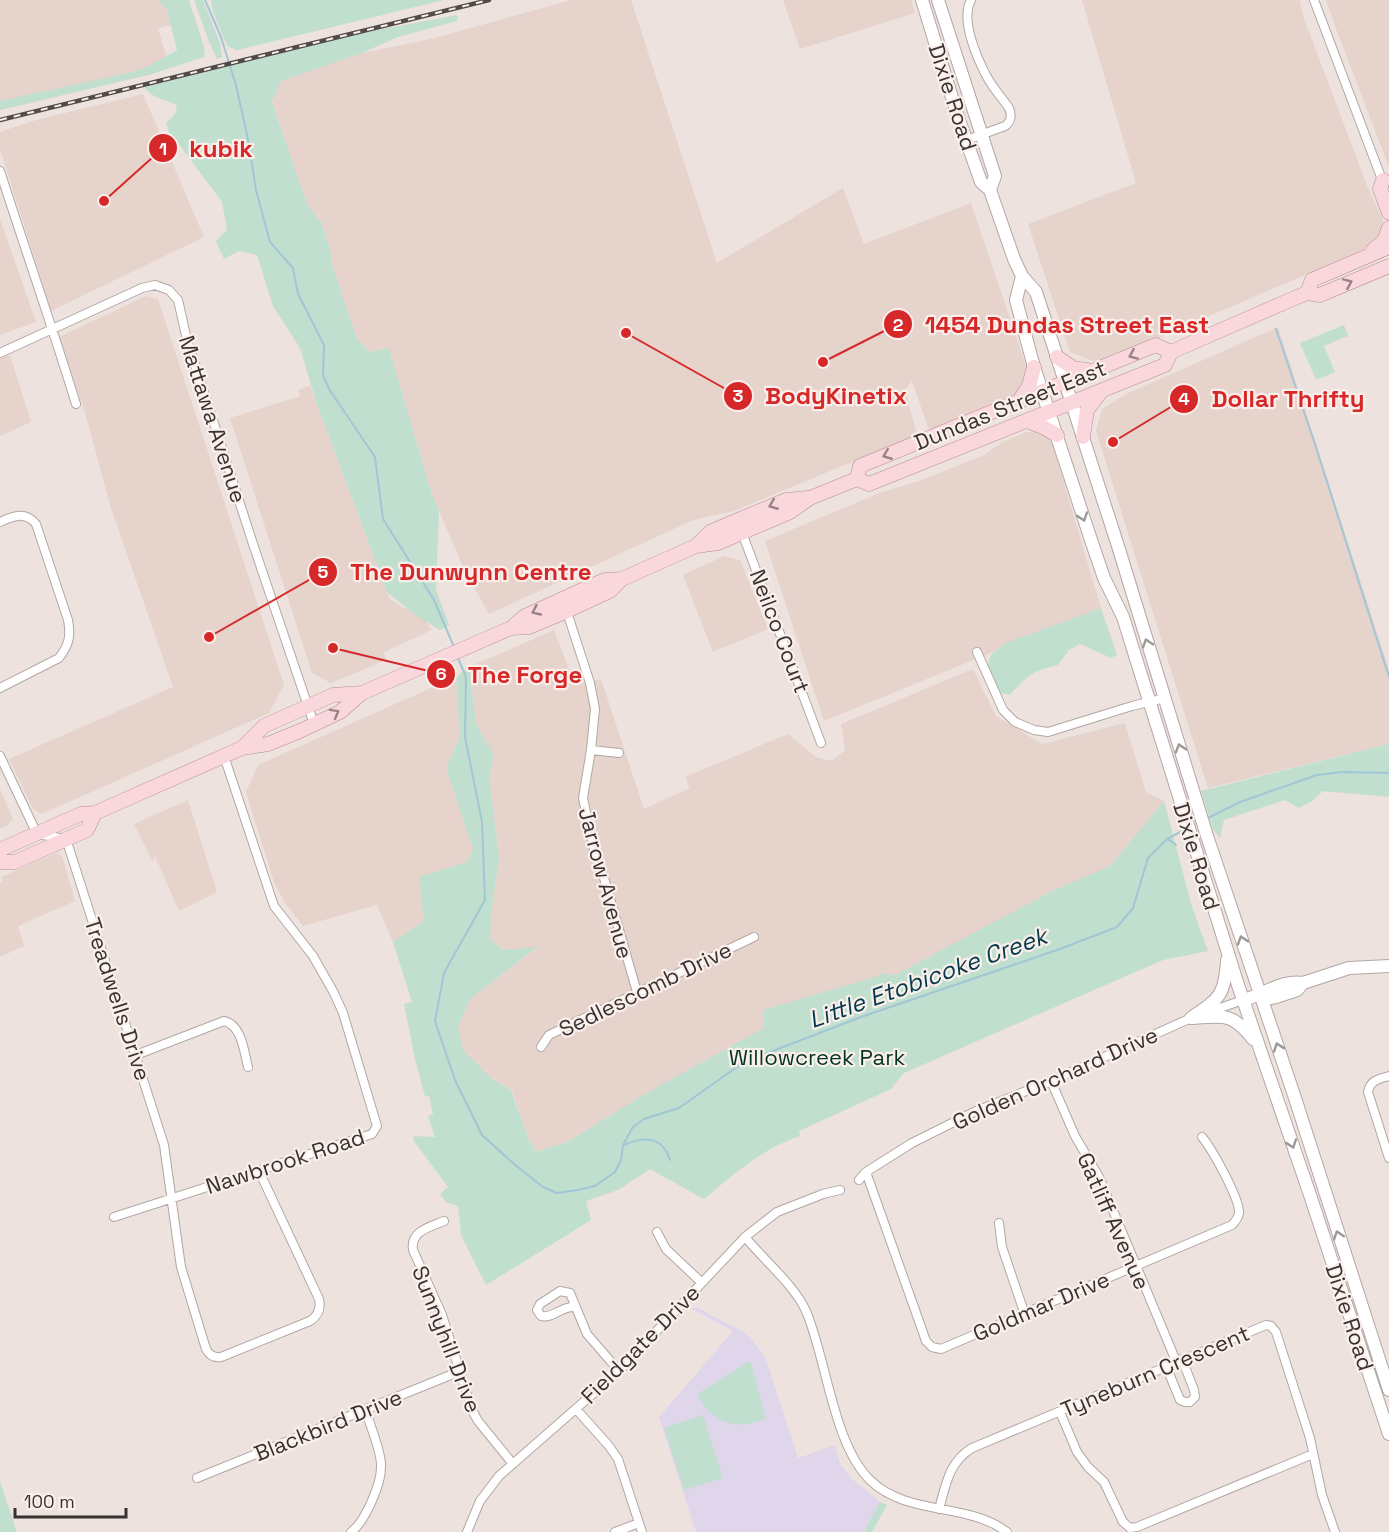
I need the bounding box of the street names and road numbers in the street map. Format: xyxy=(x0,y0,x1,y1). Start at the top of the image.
street label: Dixie Road xyxy=(923,40,983,154)
street label: Mattawa Avenue xyxy=(173,332,253,506)
street label: Dundas Street East xyxy=(910,354,1110,456)
street label: Neilco Court xyxy=(744,565,816,697)
street label: Dixie Road xyxy=(1167,799,1227,913)
street label: Jarrow Avenue xyxy=(572,804,640,962)
street label: Treadwells Drive xyxy=(78,914,158,1084)
street label: Sedlescomb Drive xyxy=(554,935,736,1043)
street label: Golden Orchard Drive xyxy=(948,1020,1162,1136)
street label: Nawbrook Road xyxy=(202,1122,368,1200)
street label: Gatliff Avenue xyxy=(1071,1148,1157,1294)
street label: Dixie Road xyxy=(1320,1260,1380,1374)
street label: Sunnyhill Drive xyxy=(406,1262,488,1416)
street label: Goldmar Drive xyxy=(968,1265,1114,1347)
street label: Fieldgate Drive xyxy=(575,1279,705,1409)
street label: Tyneburn Crescent xyxy=(1056,1319,1254,1423)
street label: Blackbird Drive xyxy=(250,1383,406,1467)

